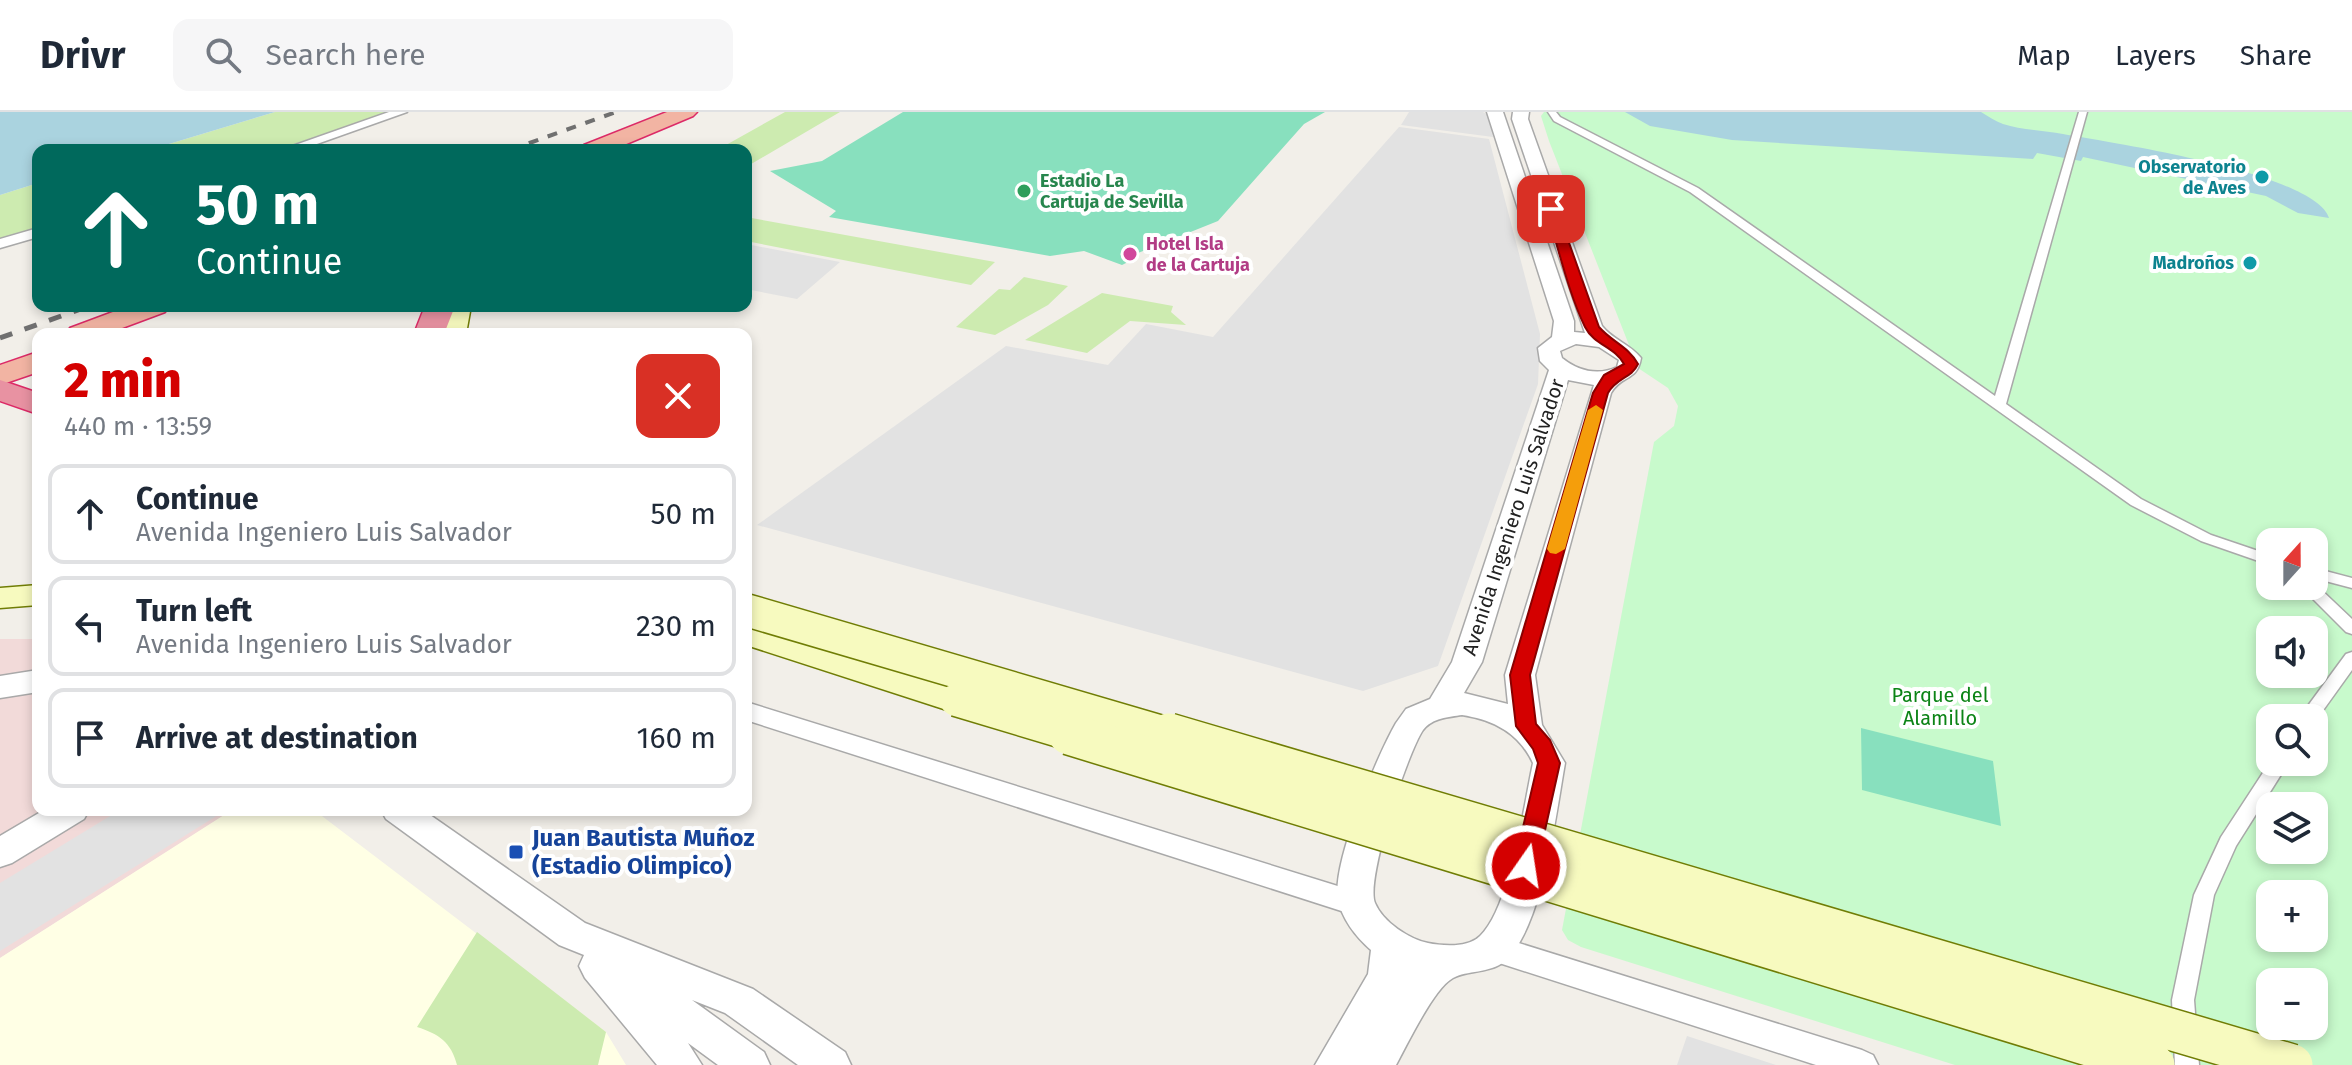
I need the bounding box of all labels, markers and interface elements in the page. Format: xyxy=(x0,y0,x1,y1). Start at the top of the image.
search box xyxy=(173,19,733,91)
text: Drivr xyxy=(40,32,125,78)
icon: search xyxy=(201,33,245,77)
text: Search here xyxy=(265,37,426,73)
text: Map xyxy=(2017,39,2071,72)
text: Layers xyxy=(2115,39,2196,72)
text: Share xyxy=(2240,39,2312,72)
place label: Observatorio de Aves xyxy=(2138,156,2246,199)
marker: Observatorio de Aves xyxy=(2253,168,2271,186)
place label: Estadio La Cartuja de Sevilla xyxy=(1040,170,1184,213)
text: 50 m xyxy=(196,172,319,239)
pin xyxy=(1517,175,1585,243)
icon: ahead xyxy=(64,176,168,280)
marker: Estadio La Cartuja de Sevilla xyxy=(1015,182,1033,200)
icon: arrive xyxy=(1529,187,1573,231)
place label: Hotel Isla de la Cartuja xyxy=(1146,233,1250,276)
text: Continue xyxy=(196,240,342,284)
marker: Hotel Isla de la Cartuja xyxy=(1121,245,1139,263)
place label: Madroños xyxy=(2152,252,2234,274)
marker: Madroños xyxy=(2241,254,2259,272)
text: 2 min xyxy=(64,352,182,410)
button: close xyxy=(636,354,720,438)
street label: Avenida Ingeniero Luis Salvador xyxy=(1457,376,1569,658)
text: 440 m · 13:59 xyxy=(64,411,212,442)
text: Continue xyxy=(136,481,259,517)
icon: ahead xyxy=(68,492,112,536)
text: 50 m xyxy=(651,496,716,532)
text: Avenida Ingeniero Luis Salvador xyxy=(136,517,512,548)
north arrow xyxy=(2256,528,2328,600)
map controls xyxy=(2256,528,2328,1040)
text: Turn left xyxy=(136,593,252,629)
icon: left xyxy=(68,604,112,648)
text: 230 m xyxy=(636,608,716,644)
button: sound xyxy=(2256,616,2328,688)
text: Avenida Ingeniero Luis Salvador xyxy=(136,629,512,660)
park label: Parque del Alamillo xyxy=(1891,683,1989,730)
button: search xyxy=(2256,704,2328,776)
icon: arrive xyxy=(68,716,112,760)
text: Arrive at destination xyxy=(136,720,418,756)
text: 160 m xyxy=(637,720,716,756)
button: layers xyxy=(2256,792,2328,864)
place label: Juan Bautista Muñoz (Estadio Olimpico) xyxy=(531,824,754,880)
position arrow xyxy=(1484,824,1568,908)
marker: Juan Bautista Muñoz (Estadio Olimpico) xyxy=(507,843,525,861)
button: + xyxy=(2256,880,2328,952)
button: − xyxy=(2256,968,2328,1040)

